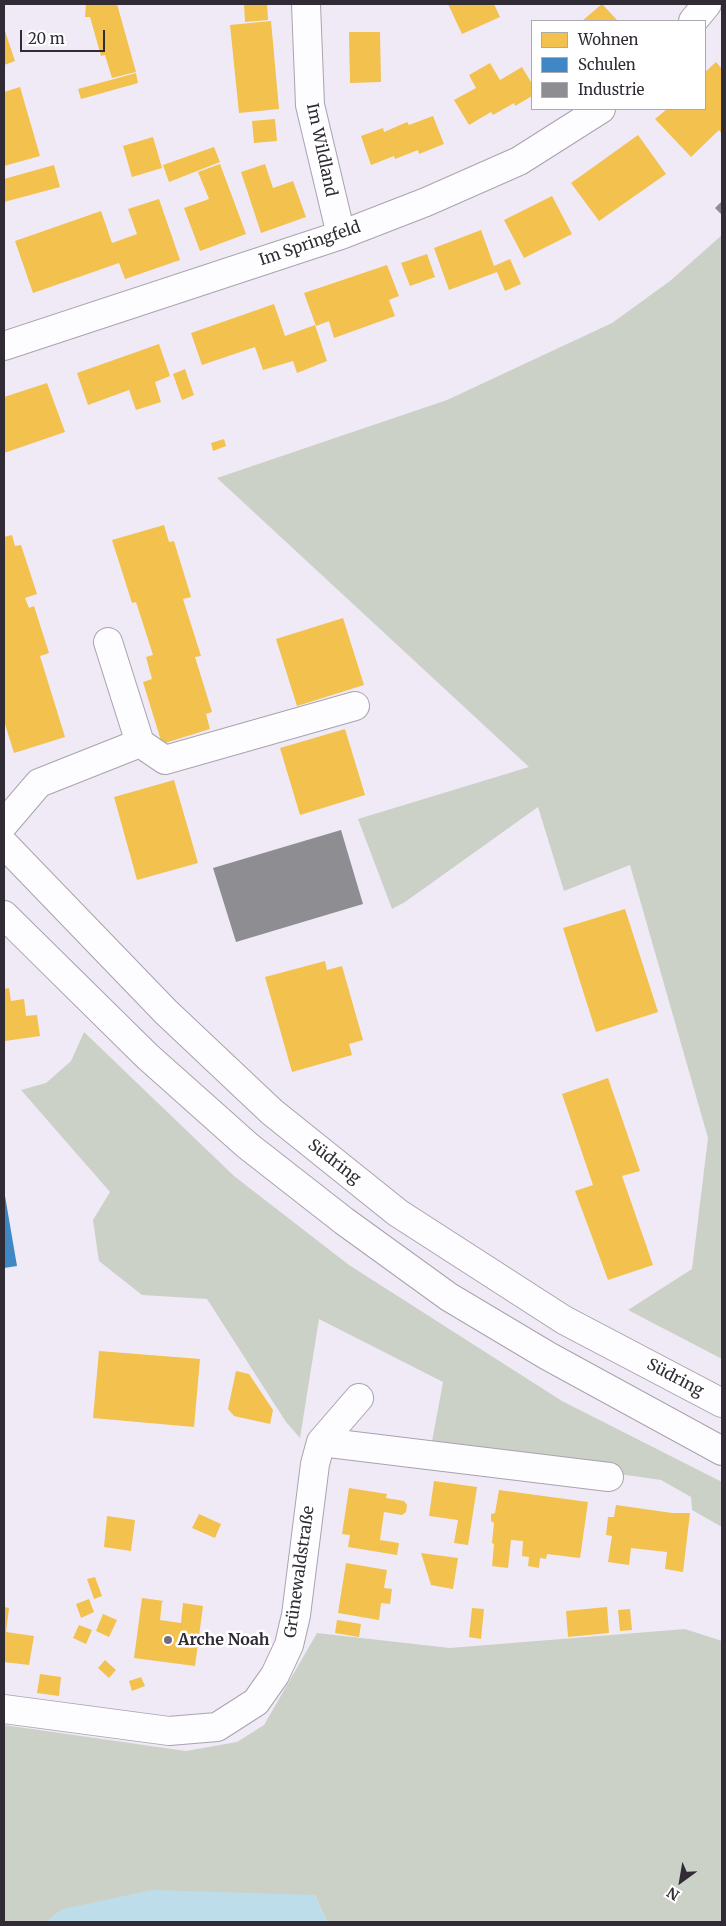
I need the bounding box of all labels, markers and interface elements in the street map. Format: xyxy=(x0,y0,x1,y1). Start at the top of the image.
scale bar xyxy=(22,20,108,52)
legend xyxy=(531,20,706,110)
text: 20 m xyxy=(28,29,65,48)
text: Wohnen xyxy=(578,30,638,49)
text: Schulen xyxy=(578,55,636,74)
text: Industrie xyxy=(578,80,644,99)
street label: Im Wildland xyxy=(302,102,340,198)
street label: Im Springfeld xyxy=(257,218,363,270)
street label: Südring xyxy=(304,1136,364,1188)
street label: Südring xyxy=(643,1355,707,1401)
street label: Grünewaldstraße xyxy=(281,1505,319,1639)
place label: Arche Noah xyxy=(178,1630,269,1650)
marker: Arche Noah xyxy=(162,1634,174,1646)
north arrow xyxy=(656,1856,706,1906)
text: N xyxy=(664,1883,683,1904)

